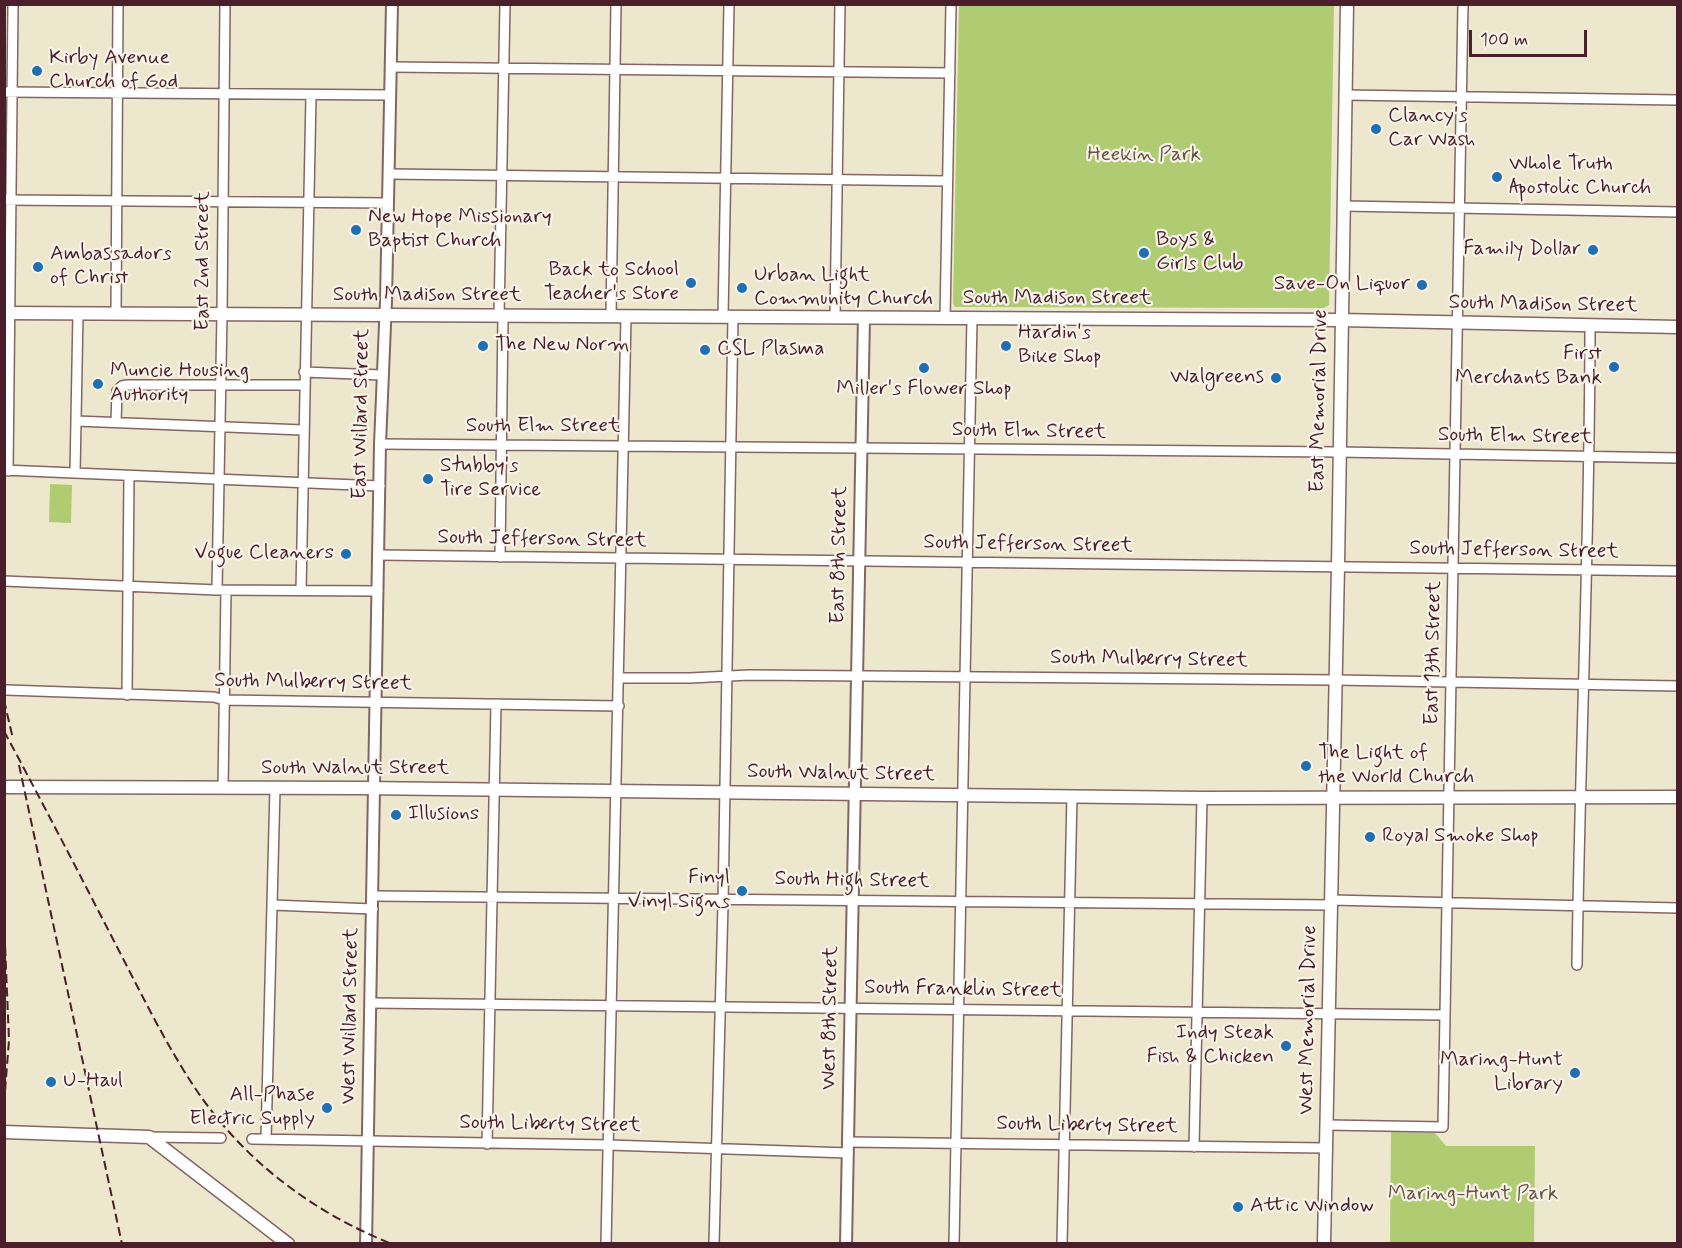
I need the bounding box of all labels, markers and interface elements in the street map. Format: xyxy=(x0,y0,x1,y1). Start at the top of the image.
scale bar xyxy=(1472,18,1590,56)
text: 100 m xyxy=(1480,28,1528,52)
place label: Kirby Avenue Church of God xyxy=(49,46,178,96)
marker: Kirby Avenue Church of God xyxy=(30,64,44,78)
place label: Clancy's Car Wash xyxy=(1388,104,1475,154)
marker: Clancy's Car Wash xyxy=(1369,122,1383,136)
park label: Heekin Park xyxy=(1087,143,1201,169)
place label: Whole Truth Apostolic Church xyxy=(1509,152,1651,202)
marker: Whole Truth Apostolic Church xyxy=(1490,170,1504,184)
street label: East 2nd Street xyxy=(191,191,217,331)
place label: New Hope Missionary Baptist Church xyxy=(368,205,552,255)
marker: New Hope Missionary Baptist Church xyxy=(349,223,363,237)
place label: Boys & Girls Club xyxy=(1156,228,1244,278)
place label: Family Dollar xyxy=(1463,237,1581,263)
place label: Ambassadors of Christ xyxy=(50,242,172,292)
marker: Family Dollar xyxy=(1586,243,1600,257)
marker: Boys & Girls Club xyxy=(1137,246,1151,260)
place label: Back to School Teacher's Store xyxy=(544,258,679,308)
marker: Ambassadors of Christ xyxy=(31,260,45,274)
place label: Urban Light Community Church xyxy=(754,263,933,313)
place label: Save-On Liquor xyxy=(1274,272,1410,298)
marker: Back to School Teacher's Store xyxy=(684,276,698,290)
marker: Save-On Liquor xyxy=(1415,278,1429,292)
marker: Urban Light Community Church xyxy=(735,281,749,295)
street label: South Madison Street xyxy=(333,283,521,309)
street label: South Madison Street xyxy=(963,286,1151,312)
street label: South Madison Street xyxy=(1448,291,1638,319)
street label: East Memorial Drive xyxy=(1306,309,1334,493)
place label: Hardin's Bike Shop xyxy=(1018,321,1102,371)
street label: East Willard Street xyxy=(348,328,376,500)
place label: The New Norm xyxy=(495,333,629,359)
place label: CSL Plasma xyxy=(717,337,825,363)
marker: The New Norm xyxy=(476,339,490,353)
marker: Hardin's Bike Shop xyxy=(999,339,1013,353)
place label: First Merchants Bank xyxy=(1455,342,1602,392)
marker: CSL Plasma xyxy=(698,343,712,357)
place label: Muncie Housing Authority xyxy=(110,359,249,409)
marker: First Merchants Bank xyxy=(1607,360,1621,374)
marker: Miller's Flower Shop xyxy=(917,361,931,375)
place label: Walgreens xyxy=(1170,365,1264,391)
marker: Walgreens xyxy=(1269,371,1283,385)
marker: Muncie Housing Authority xyxy=(91,377,105,391)
place label: Miller's Flower Shop xyxy=(836,377,1012,403)
street label: South Elm Street xyxy=(466,414,620,440)
street label: South Elm Street xyxy=(952,418,1106,446)
street label: South Elm Street xyxy=(1438,423,1592,451)
place label: Stubby's Tire Service xyxy=(440,454,541,504)
marker: Stubby's Tire Service xyxy=(421,472,435,486)
street label: East 8th Street xyxy=(826,486,854,624)
street label: South Jefferson Street xyxy=(437,526,647,554)
street label: South Jefferson Street xyxy=(923,531,1133,559)
street label: South Jefferson Street xyxy=(1409,537,1619,565)
place label: Vogue Cleaners xyxy=(194,541,334,567)
marker: Vogue Cleaners xyxy=(339,547,353,561)
street label: East 13th Street xyxy=(1420,581,1448,725)
street label: South Mulberry Street xyxy=(1050,646,1248,674)
street label: South Mulberry Street xyxy=(214,669,412,697)
place label: The Light of the World Church xyxy=(1318,741,1474,791)
street label: South Walnut Street xyxy=(261,756,449,782)
marker: The Light of the World Church xyxy=(1299,759,1313,773)
street label: South Walnut Street xyxy=(747,760,935,788)
place label: Illusions xyxy=(408,802,479,828)
marker: Illusions xyxy=(389,808,403,822)
place label: Royal Smoke Shop xyxy=(1382,824,1539,850)
marker: Royal Smoke Shop xyxy=(1363,830,1377,844)
place label: Finyl Vinyl Signs xyxy=(628,866,730,916)
street label: South High Street xyxy=(774,867,930,895)
marker: Finyl Vinyl Signs xyxy=(735,884,749,898)
street label: West Memorial Drive xyxy=(1295,925,1323,1115)
street label: West Willard Street xyxy=(337,927,365,1105)
street label: West 8th Street xyxy=(817,946,845,1090)
street label: South Franklin Street xyxy=(864,976,1062,1004)
place label: Indy Steak Fish & Chicken xyxy=(1147,1021,1274,1071)
marker: Indy Steak Fish & Chicken xyxy=(1279,1039,1293,1053)
place label: Maring-Hunt Library xyxy=(1440,1048,1563,1098)
marker: Maring-Hunt Library xyxy=(1568,1066,1582,1080)
place label: U-Haul xyxy=(63,1069,123,1095)
marker: U-Haul xyxy=(44,1075,58,1089)
place label: All-Phase Electric Supply xyxy=(189,1083,315,1133)
marker: All-Phase Electric Supply xyxy=(320,1101,334,1115)
street label: South Liberty Street xyxy=(459,1111,641,1139)
street label: South Liberty Street xyxy=(996,1112,1178,1140)
park label: Maring-Hunt Park xyxy=(1388,1182,1558,1208)
place label: Attic Window xyxy=(1250,1194,1374,1220)
marker: Attic Window xyxy=(1231,1200,1245,1214)

